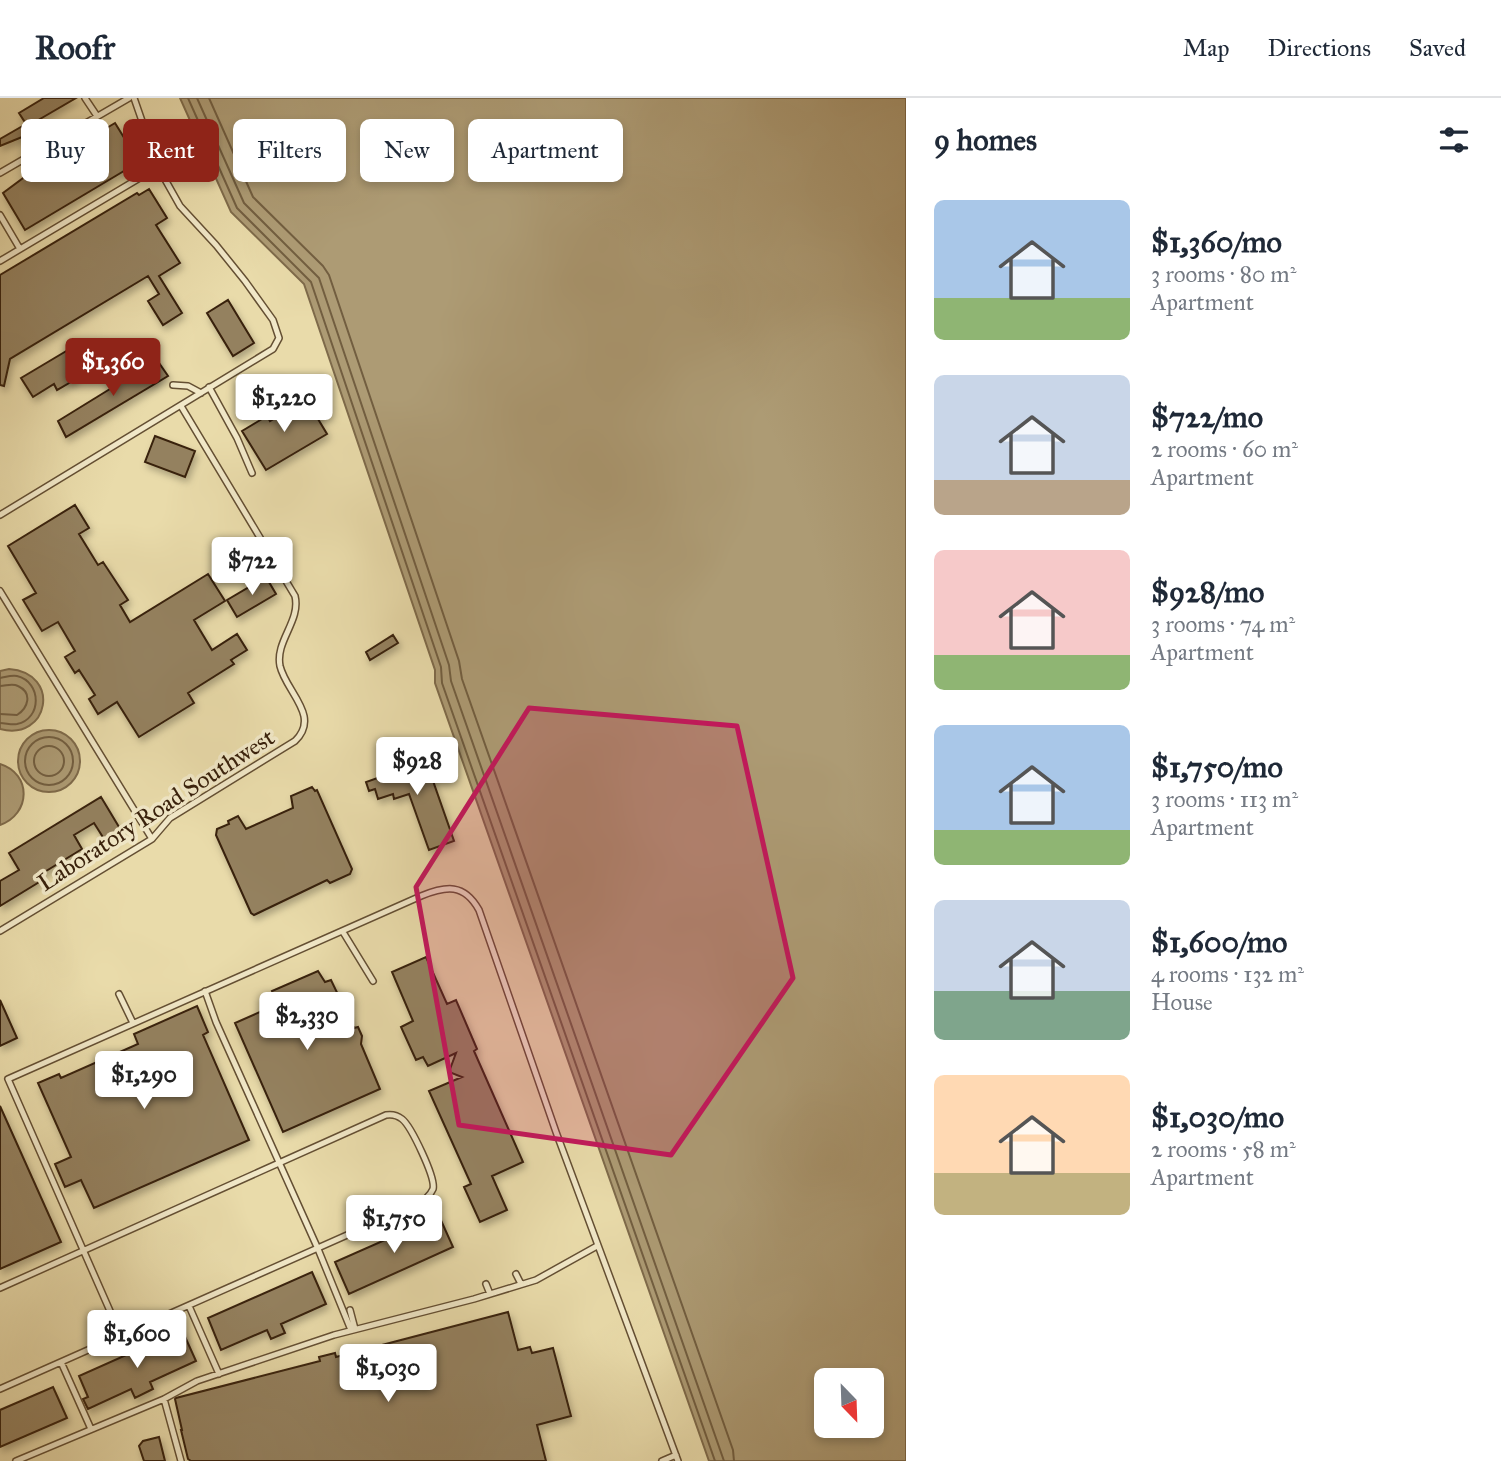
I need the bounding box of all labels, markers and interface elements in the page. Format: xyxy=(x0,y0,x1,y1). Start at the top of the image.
text: Roofr xyxy=(35,28,115,68)
text: Map xyxy=(1183,33,1230,63)
text: Directions xyxy=(1268,33,1371,63)
text: Saved xyxy=(1409,33,1466,63)
chip: Buy xyxy=(21,119,109,182)
chip: Rent xyxy=(123,119,219,182)
chip: Filters xyxy=(233,119,346,182)
chip: New xyxy=(360,119,454,182)
chip: Apartment xyxy=(468,119,623,182)
icon: filters xyxy=(1435,121,1473,159)
text: 9 homes xyxy=(934,122,1037,158)
text: $1,360/mo xyxy=(1151,224,1282,260)
icon: home xyxy=(990,228,1074,312)
text: 3 rooms · 80 m² xyxy=(1151,260,1296,288)
text: Apartment xyxy=(1151,288,1254,316)
pin: $1,360 xyxy=(56,338,170,398)
text: $1,360 xyxy=(81,347,145,375)
pin: $1,220 xyxy=(227,374,341,434)
text: $1,220 xyxy=(252,383,316,411)
text: $722/mo xyxy=(1151,399,1263,435)
icon: home xyxy=(990,403,1074,487)
text: 2 rooms · 60 m² xyxy=(1151,435,1298,463)
text: Apartment xyxy=(1151,463,1254,491)
pin: $722 xyxy=(211,538,293,597)
text: $722 xyxy=(228,546,276,574)
text: $928/mo xyxy=(1151,574,1264,610)
icon: home xyxy=(990,578,1074,662)
text: 3 rooms · 74 m² xyxy=(1151,610,1295,638)
text: Apartment xyxy=(1151,638,1254,666)
street label: Laboratory Road Southwest xyxy=(32,722,281,898)
pin: $928 xyxy=(376,738,458,797)
text: $928 xyxy=(392,746,442,774)
text: $1,750/mo xyxy=(1151,749,1283,785)
icon: home xyxy=(990,753,1074,837)
text: 3 rooms · 113 m² xyxy=(1151,785,1298,813)
text: Apartment xyxy=(1151,813,1254,841)
text: $1,600/mo xyxy=(1151,924,1287,960)
icon: home xyxy=(990,928,1074,1012)
text: 4 rooms · 132 m² xyxy=(1151,960,1304,988)
text: House xyxy=(1151,988,1213,1016)
pin: $2,330 xyxy=(250,992,364,1052)
text: $2,330 xyxy=(275,1001,339,1029)
pin: $1,290 xyxy=(87,1052,201,1111)
text: $1,290 xyxy=(111,1060,177,1088)
text: $1,030/mo xyxy=(1151,1099,1284,1135)
icon: home xyxy=(990,1103,1074,1187)
text: 2 rooms · 58 m² xyxy=(1151,1135,1296,1163)
text: Apartment xyxy=(1151,1163,1254,1191)
pin: $1,750 xyxy=(337,1196,451,1255)
text: $1,750 xyxy=(362,1204,426,1232)
pin: $1,600 xyxy=(80,1310,194,1370)
text: $1,600 xyxy=(103,1319,171,1347)
pin: $1,030 xyxy=(331,1344,445,1404)
text: $1,030 xyxy=(356,1353,420,1381)
north arrow xyxy=(814,1368,884,1438)
map controls xyxy=(814,1368,884,1438)

